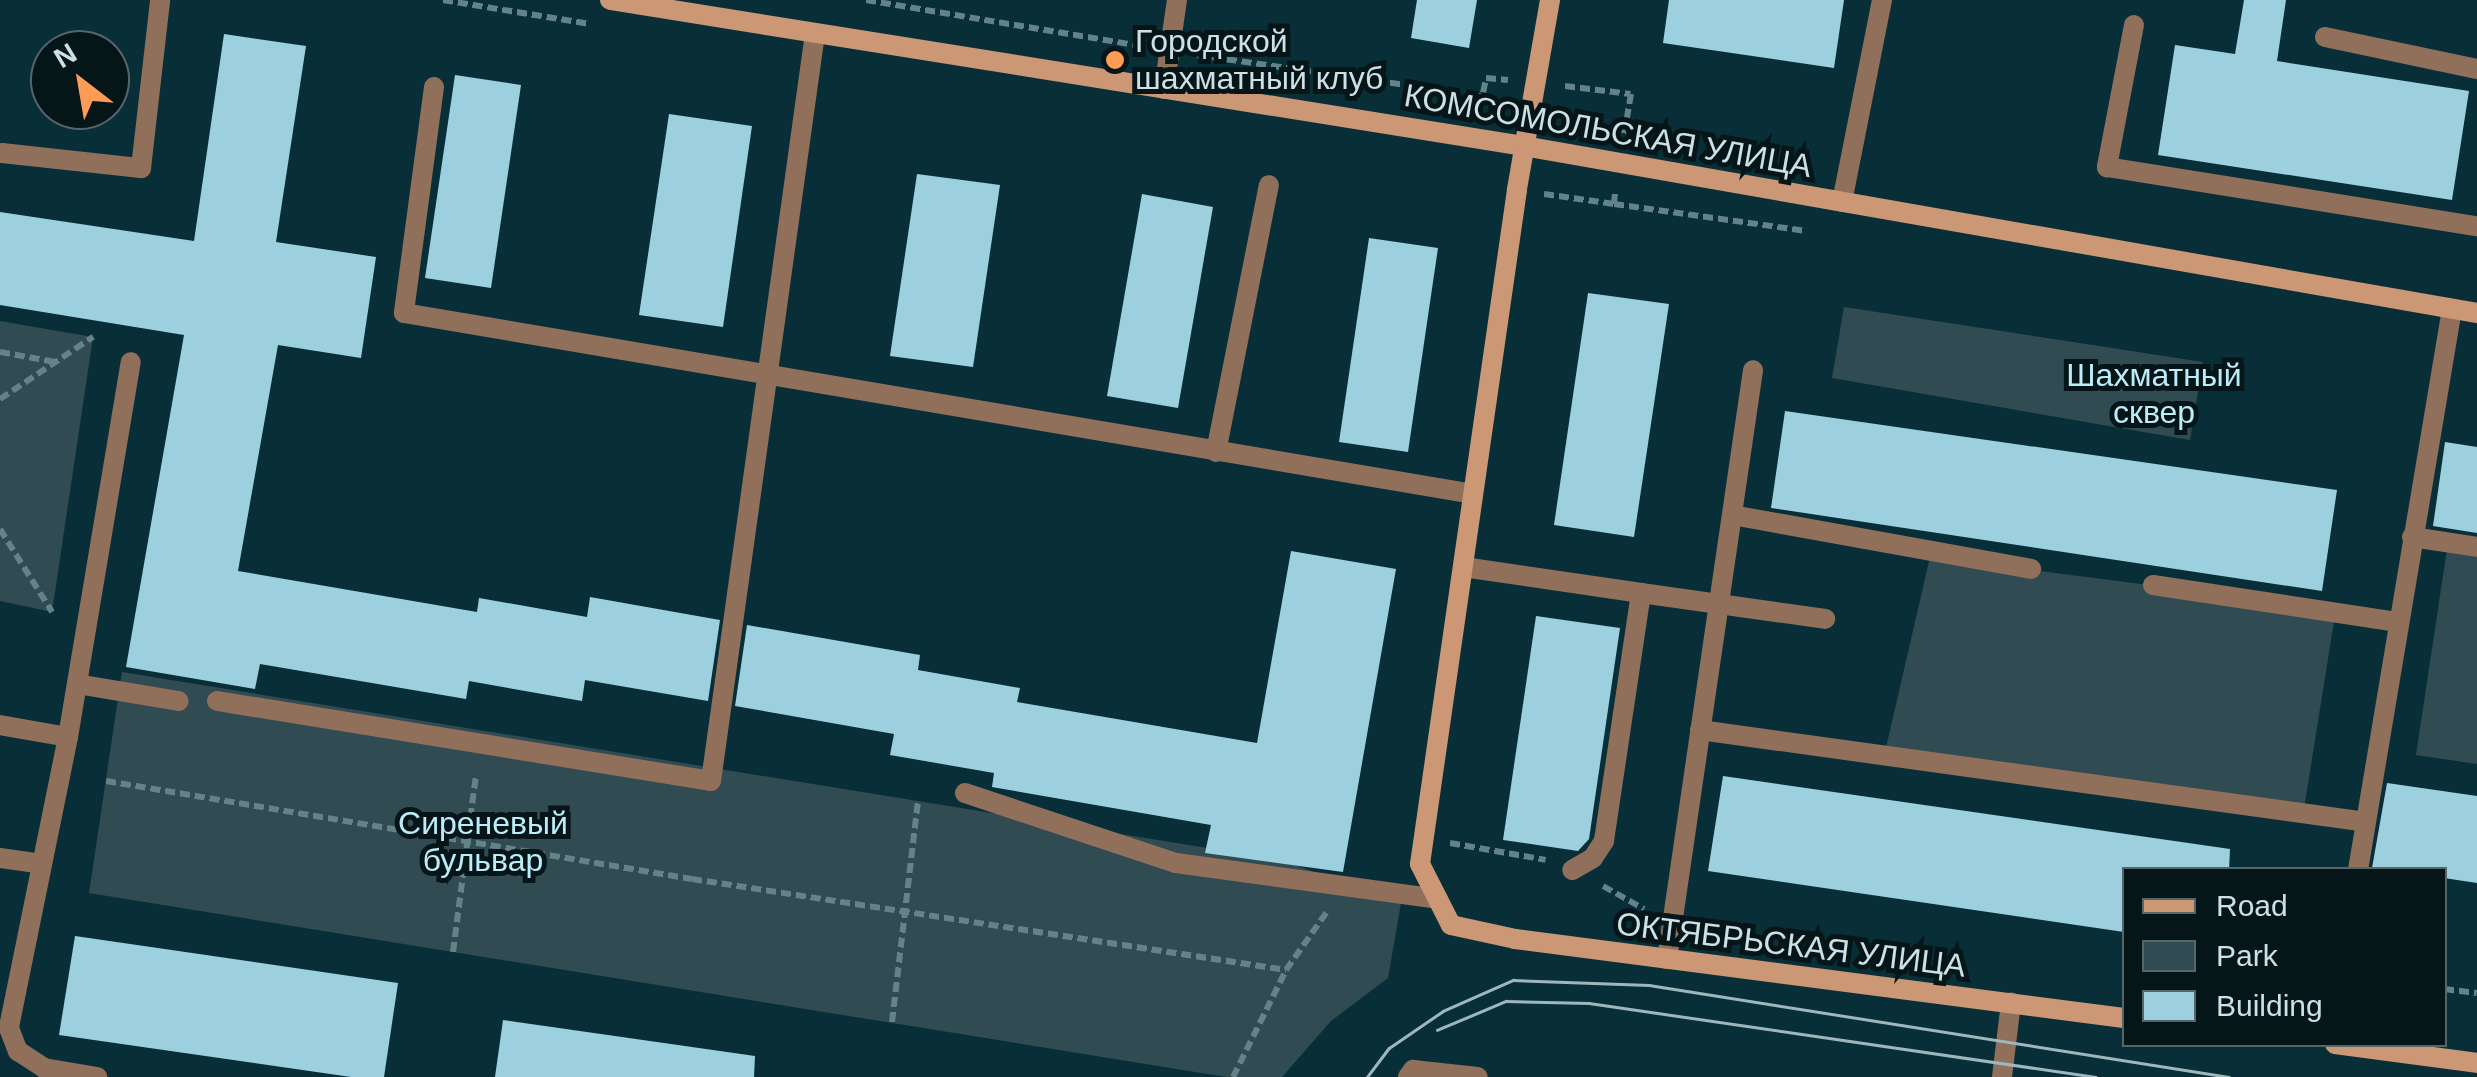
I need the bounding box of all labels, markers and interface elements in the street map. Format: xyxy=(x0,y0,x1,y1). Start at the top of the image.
place label: Городской шахматный клуб xyxy=(1135,23,1383,98)
north arrow xyxy=(30,30,130,130)
text: N xyxy=(49,37,82,74)
marker: Городской шахматный клуб xyxy=(1104,49,1126,71)
street label: КОМСОМОЛЬСКАЯ УЛИЦА xyxy=(1401,76,1815,186)
park label: Шахматный сквер xyxy=(2066,357,2242,432)
park label: Сиреневый бульвар xyxy=(398,805,568,880)
legend xyxy=(2122,867,2447,1047)
text: Road xyxy=(2216,889,2288,922)
street label: ОКТЯБРЬСКАЯ УЛИЦА xyxy=(1614,905,1968,985)
text: Park xyxy=(2216,939,2278,972)
text: Building xyxy=(2216,989,2323,1022)

